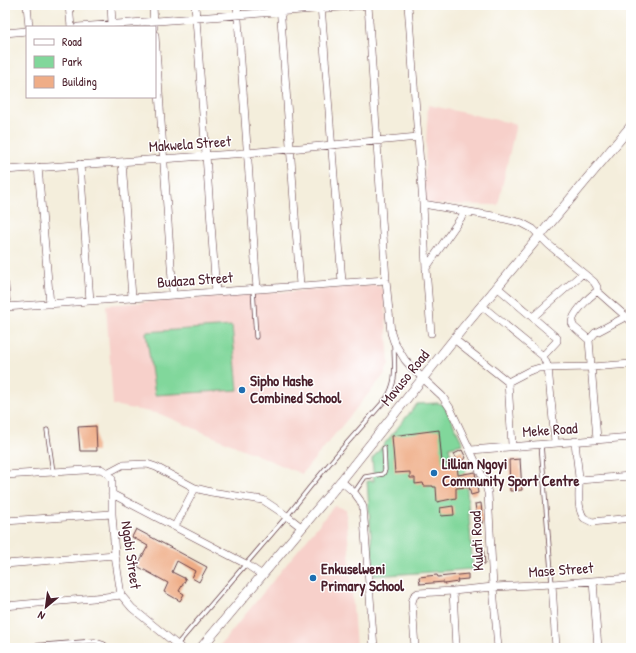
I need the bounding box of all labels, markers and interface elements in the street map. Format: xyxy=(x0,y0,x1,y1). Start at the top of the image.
legend xyxy=(26,26,156,98)
text: Road xyxy=(62,33,82,50)
text: Park xyxy=(62,53,82,70)
text: Building xyxy=(62,73,97,90)
street label: Makwela Street xyxy=(148,130,233,157)
street label: Budaza Street xyxy=(156,266,234,293)
street label: Mavuso Road xyxy=(375,345,434,410)
place label: Sipho Hashe Combined School xyxy=(250,370,342,408)
marker: Sipho Hashe Combined School xyxy=(237,385,247,395)
street label: Meke Road xyxy=(522,417,578,442)
place label: Lillian Ngoyi Community Sport Centre xyxy=(442,453,579,492)
marker: Lillian Ngoyi Community Sport Centre xyxy=(429,468,439,478)
street label: Kulati Road xyxy=(464,510,489,572)
street label: Ngabi Street xyxy=(116,520,147,591)
street label: Mase Street xyxy=(528,557,595,582)
place label: Enkuselweni Primary School xyxy=(321,558,405,597)
marker: Enkuselweni Primary School xyxy=(308,573,318,583)
north arrow xyxy=(26,587,66,627)
text: N xyxy=(35,608,47,623)

